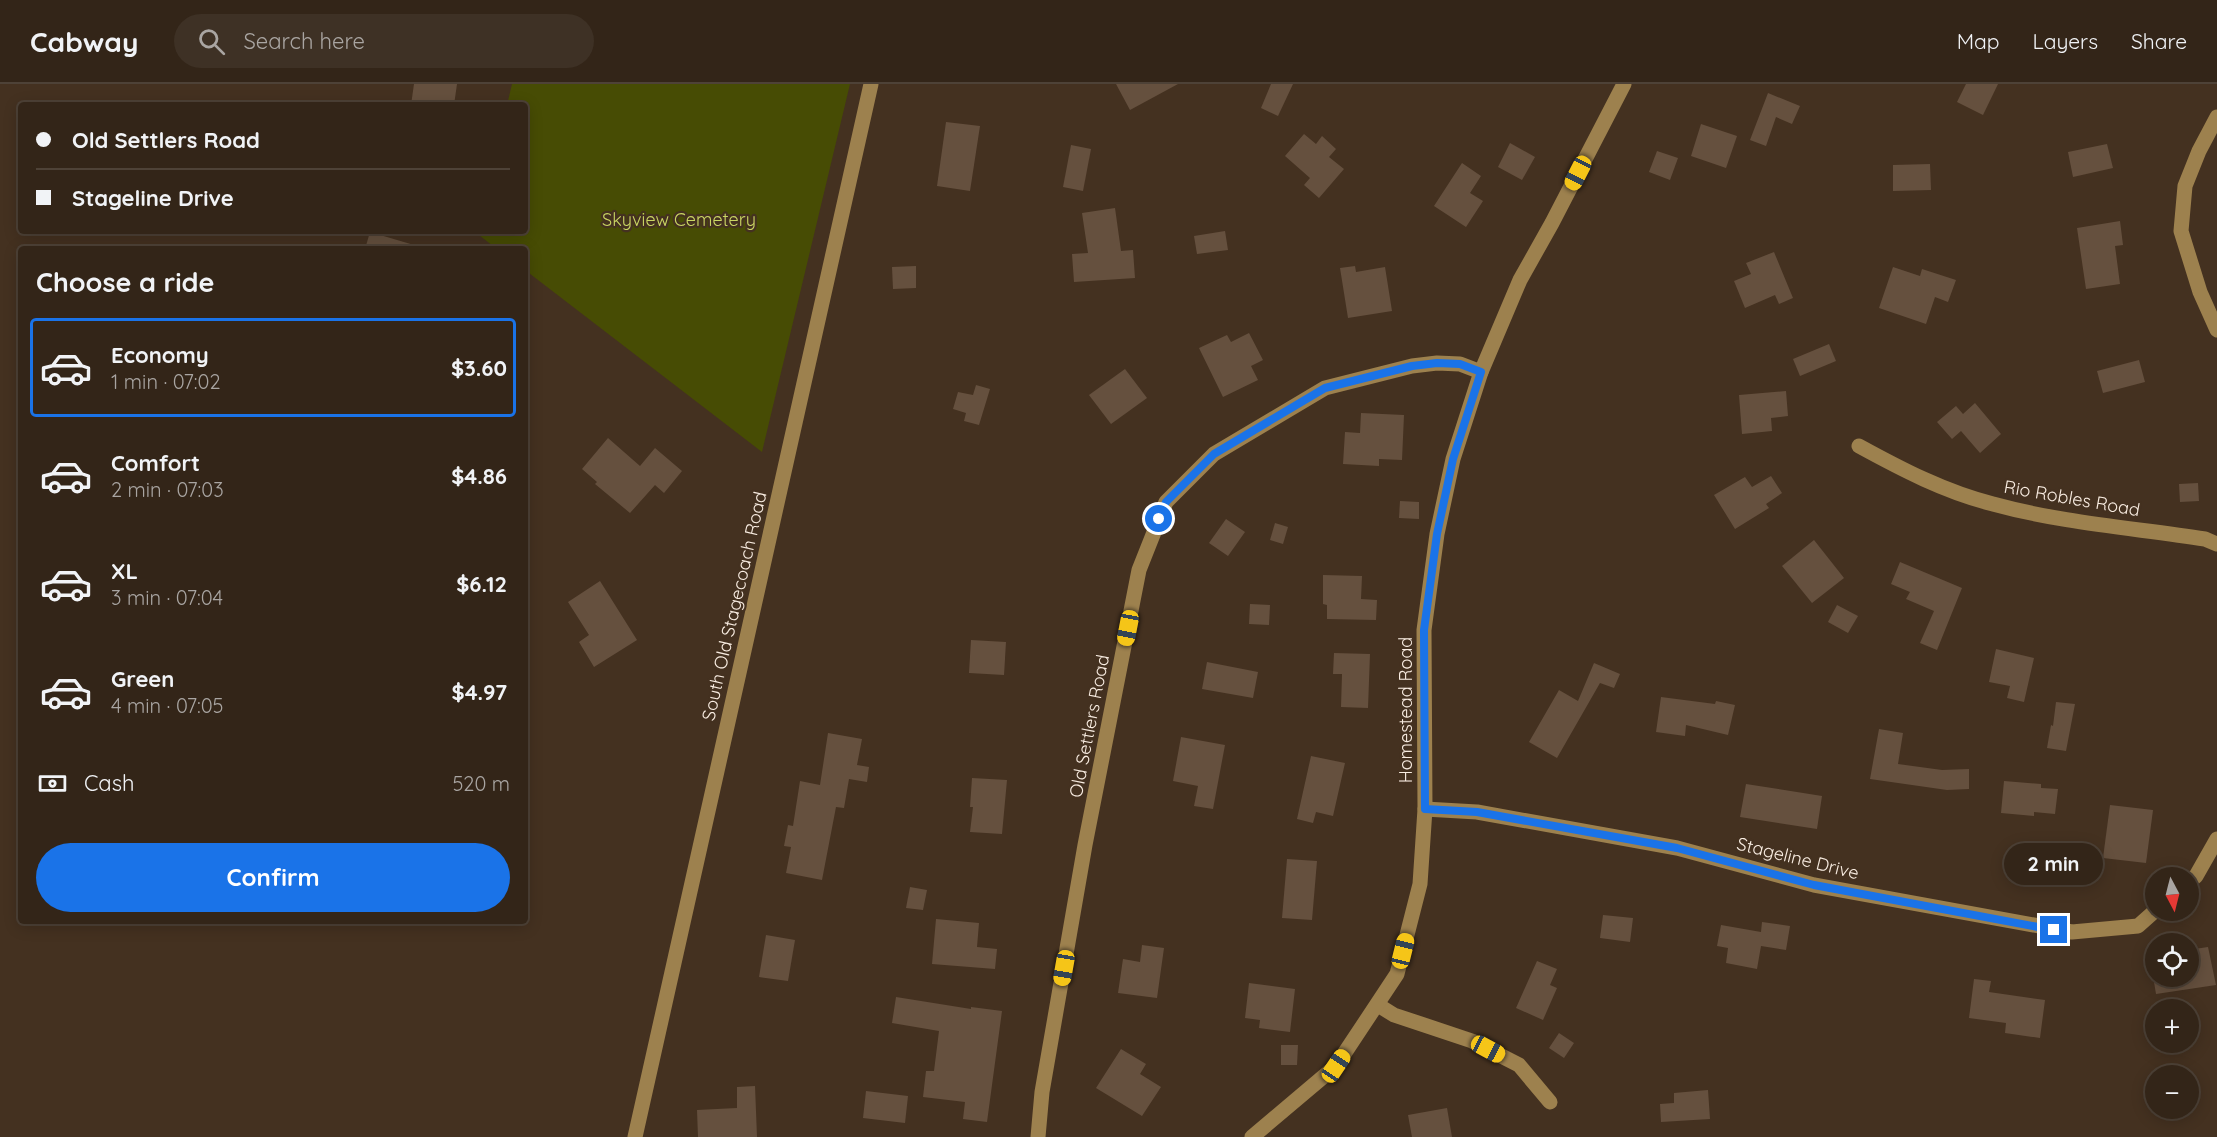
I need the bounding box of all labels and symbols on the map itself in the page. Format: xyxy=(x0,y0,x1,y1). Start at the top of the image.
car xyxy=(1562,153,1594,193)
park label: Skyview Cemetery xyxy=(602,208,756,231)
street label: Rio Robles Road xyxy=(2002,475,2142,521)
street label: South Old Stagecoach Road xyxy=(696,489,772,723)
route start xyxy=(1145,505,1172,532)
car xyxy=(1116,609,1140,647)
street label: Homestead Road xyxy=(1394,637,1417,783)
street label: Old Settlers Road xyxy=(1064,653,1114,799)
street label: Stageline Drive xyxy=(1735,832,1861,884)
callout: 2 min xyxy=(2004,843,2104,885)
north arrow xyxy=(2145,867,2199,921)
route end xyxy=(2040,916,2067,943)
car xyxy=(1390,931,1416,971)
car xyxy=(1052,949,1076,987)
car xyxy=(1468,1033,1508,1065)
car xyxy=(1318,1046,1354,1086)

